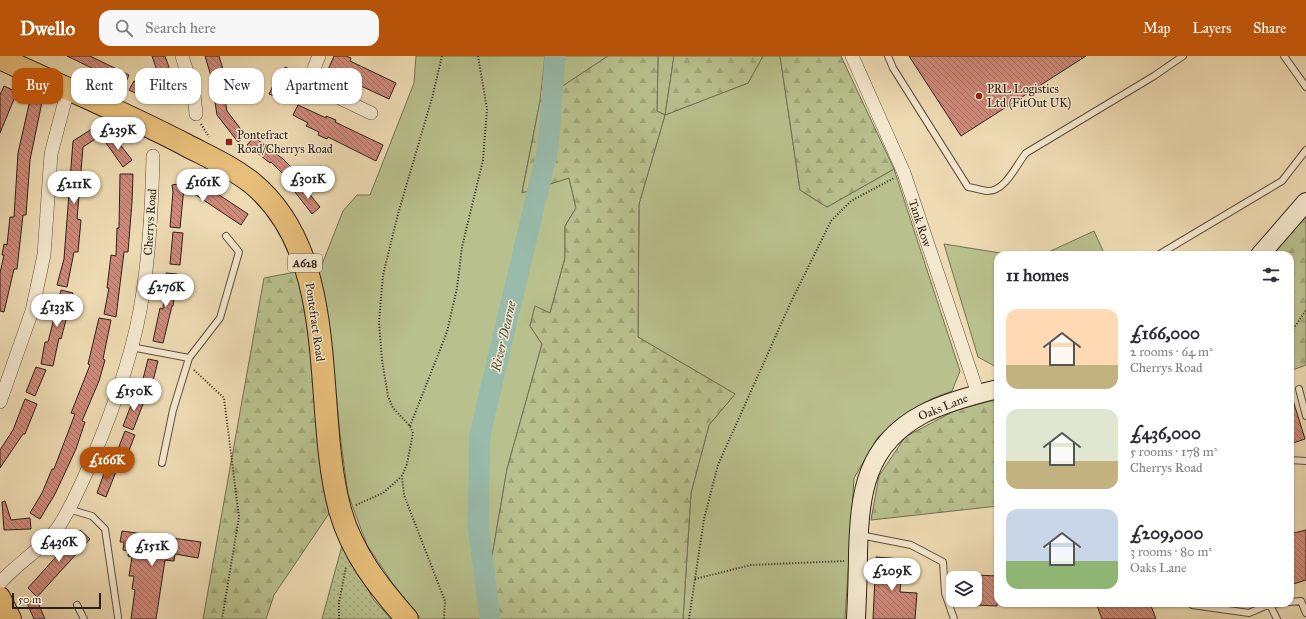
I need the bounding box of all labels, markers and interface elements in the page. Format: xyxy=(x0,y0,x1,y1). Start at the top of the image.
search box xyxy=(99,10,379,46)
text: Dwello xyxy=(20,17,75,40)
icon: search xyxy=(113,17,135,39)
text: Search here xyxy=(145,19,216,37)
text: Map xyxy=(1143,20,1171,37)
text: Layers xyxy=(1193,20,1231,37)
text: Share xyxy=(1253,20,1286,37)
chip: Buy xyxy=(12,68,63,104)
chip: Rent xyxy=(71,68,127,104)
chip: Filters xyxy=(135,68,201,104)
chip: New xyxy=(209,68,264,104)
chip: Apartment xyxy=(272,68,362,104)
place label: PRL Logistics Ltd (FitOut UK) xyxy=(987,82,1071,110)
marker: PRL Logistics Ltd (FitOut UK) xyxy=(974,91,984,101)
pin: £239K xyxy=(90,117,146,151)
text: £239K xyxy=(100,122,136,138)
place label: Pontefract Road/Cherrys Road xyxy=(237,128,333,156)
marker: Pontefract Road/Cherrys Road xyxy=(224,137,234,147)
pin: £301K xyxy=(280,166,336,200)
pin: £161K xyxy=(175,169,231,203)
pin: £211K xyxy=(46,171,102,205)
text: £301K xyxy=(290,171,326,187)
text: £161K xyxy=(185,174,221,190)
text: £211K xyxy=(57,176,91,192)
street label: Cherrys Road xyxy=(141,188,159,256)
street label: Tank Row xyxy=(906,197,934,249)
road number: A628 xyxy=(288,254,322,272)
icon: filters xyxy=(1260,264,1282,286)
text: 11 homes xyxy=(1006,265,1069,286)
pin: £276K xyxy=(138,274,194,308)
text: £276K xyxy=(147,279,185,295)
street label: Pontefract Road xyxy=(303,282,327,362)
pin: £133K xyxy=(29,294,85,328)
water label: River Dearne xyxy=(488,298,520,374)
text: £133K xyxy=(40,299,74,315)
text: £166,000 xyxy=(1130,323,1200,344)
icon: home xyxy=(1038,325,1086,373)
text: 2 rooms · 64 m² xyxy=(1130,344,1213,360)
text: Cherrys Road xyxy=(1130,360,1203,376)
pin: £150K xyxy=(106,378,162,412)
text: £150K xyxy=(116,383,152,399)
street label: Oaks Lane xyxy=(916,391,970,423)
text: £436,000 xyxy=(1130,423,1201,444)
icon: home xyxy=(1038,425,1086,473)
text: 5 rooms · 178 m² xyxy=(1130,444,1218,460)
pin: £166K xyxy=(79,447,135,481)
text: £166K xyxy=(89,452,125,468)
text: Cherrys Road xyxy=(1130,460,1203,476)
text: £209,000 xyxy=(1130,523,1203,544)
icon: home xyxy=(1038,525,1086,573)
pin: £436K xyxy=(31,529,87,563)
pin: £151K xyxy=(124,533,180,567)
text: £436K xyxy=(40,534,78,550)
text: £151K xyxy=(135,538,169,554)
text: 3 rooms · 80 m² xyxy=(1130,544,1212,560)
pin: £209K xyxy=(864,558,920,592)
text: Oaks Lane xyxy=(1130,560,1187,576)
text: £209K xyxy=(872,563,912,579)
map controls xyxy=(946,571,982,607)
button: layers xyxy=(946,571,982,607)
scale bar xyxy=(12,591,101,610)
text: 50 m xyxy=(18,593,41,606)

